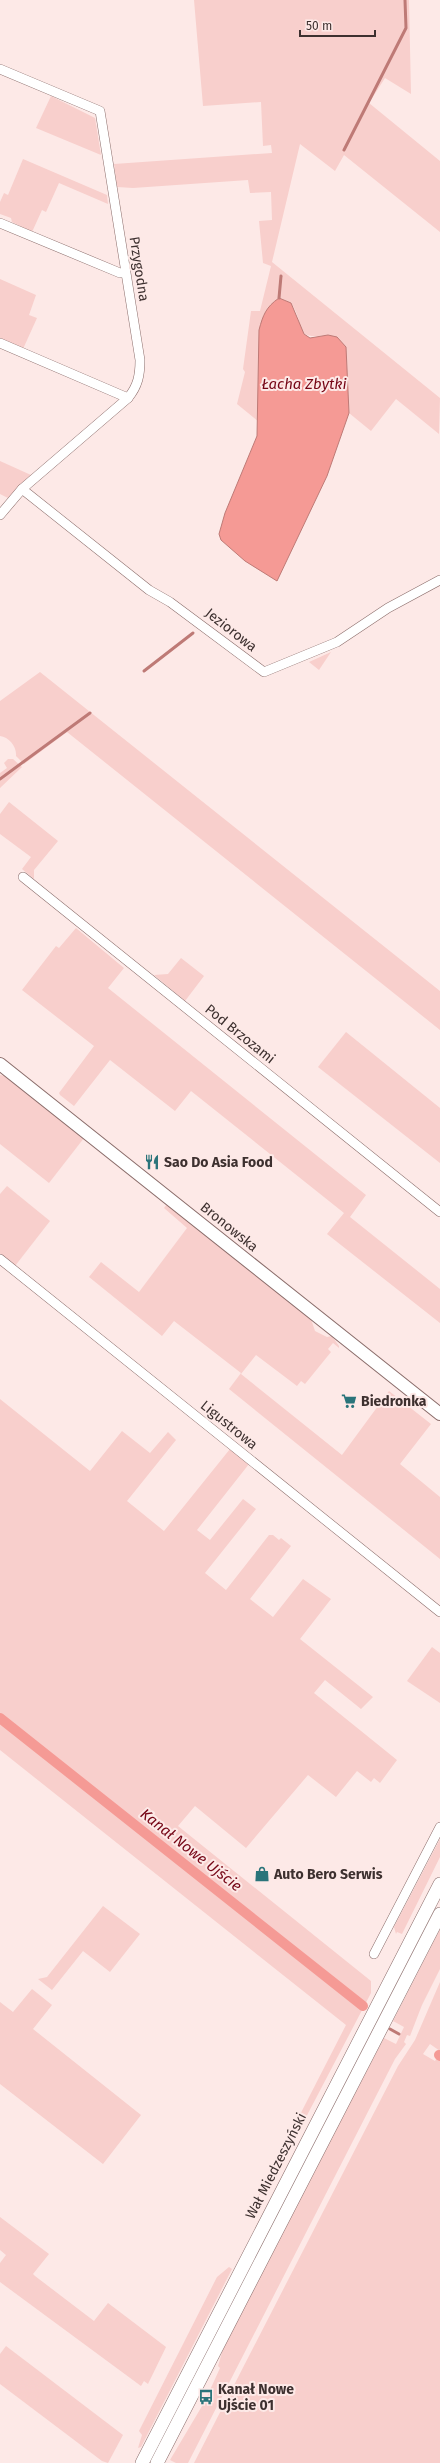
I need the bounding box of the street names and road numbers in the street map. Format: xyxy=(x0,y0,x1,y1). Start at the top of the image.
street label: Przygodna xyxy=(125,235,153,303)
street label: Jeziorowa xyxy=(202,605,260,655)
street label: Pod Brzozami xyxy=(201,1001,279,1067)
street label: Bronowska xyxy=(197,1199,261,1255)
street label: Ligustrowa xyxy=(197,1397,261,1453)
street label: Wał Miedzeszyński xyxy=(242,2110,310,2222)

